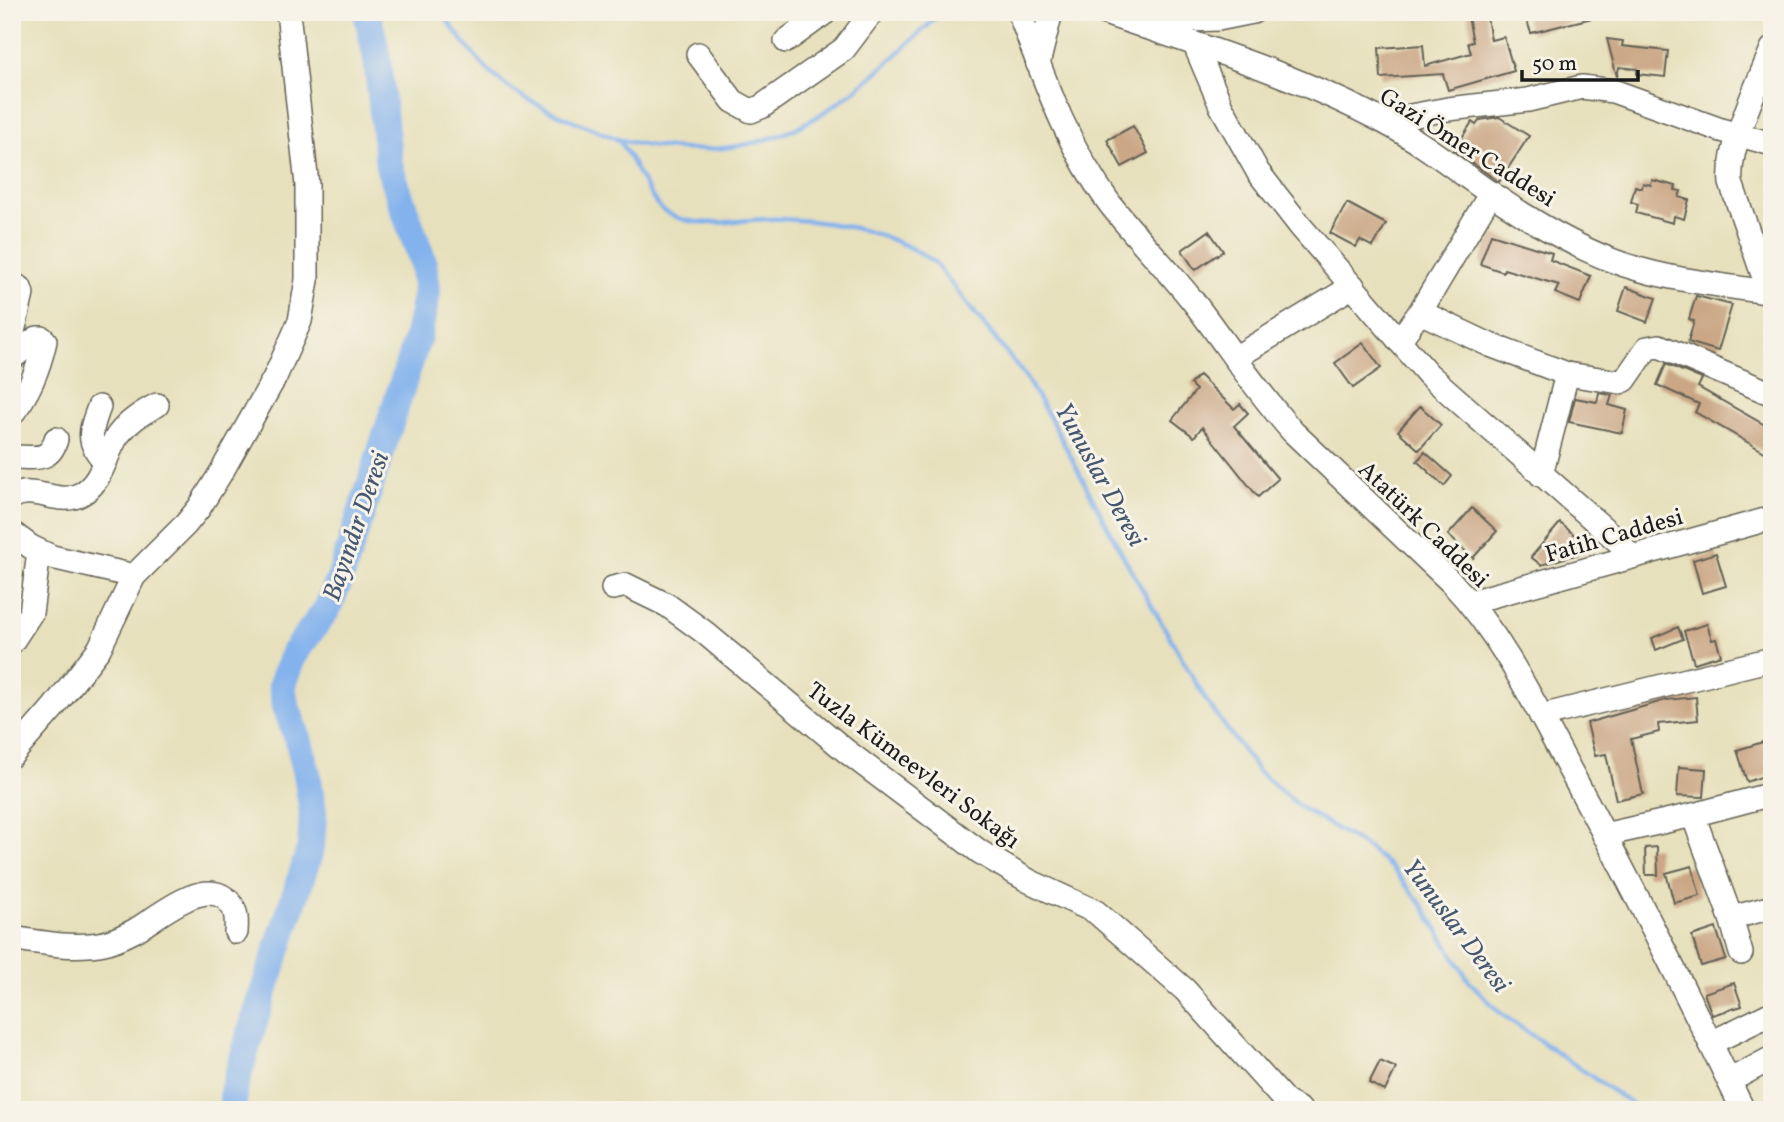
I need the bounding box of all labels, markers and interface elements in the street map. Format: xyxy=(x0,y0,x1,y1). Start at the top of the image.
scale bar xyxy=(1522,38,1637,82)
text: 50 m xyxy=(1532,50,1577,79)
street label: Gazi Ömer Caddesi xyxy=(1372,81,1562,217)
water label: Yunuslar Deresi xyxy=(1045,396,1154,554)
water label: Bayındır Deresi xyxy=(315,447,399,606)
street label: Atatürk Caddesi xyxy=(1350,454,1496,597)
street label: Fatih Caddesi xyxy=(1542,501,1688,573)
street label: Tuzla Kümeevleri Sokağı xyxy=(799,675,1027,858)
water label: Yunuslar Deresi xyxy=(1393,852,1518,1001)

